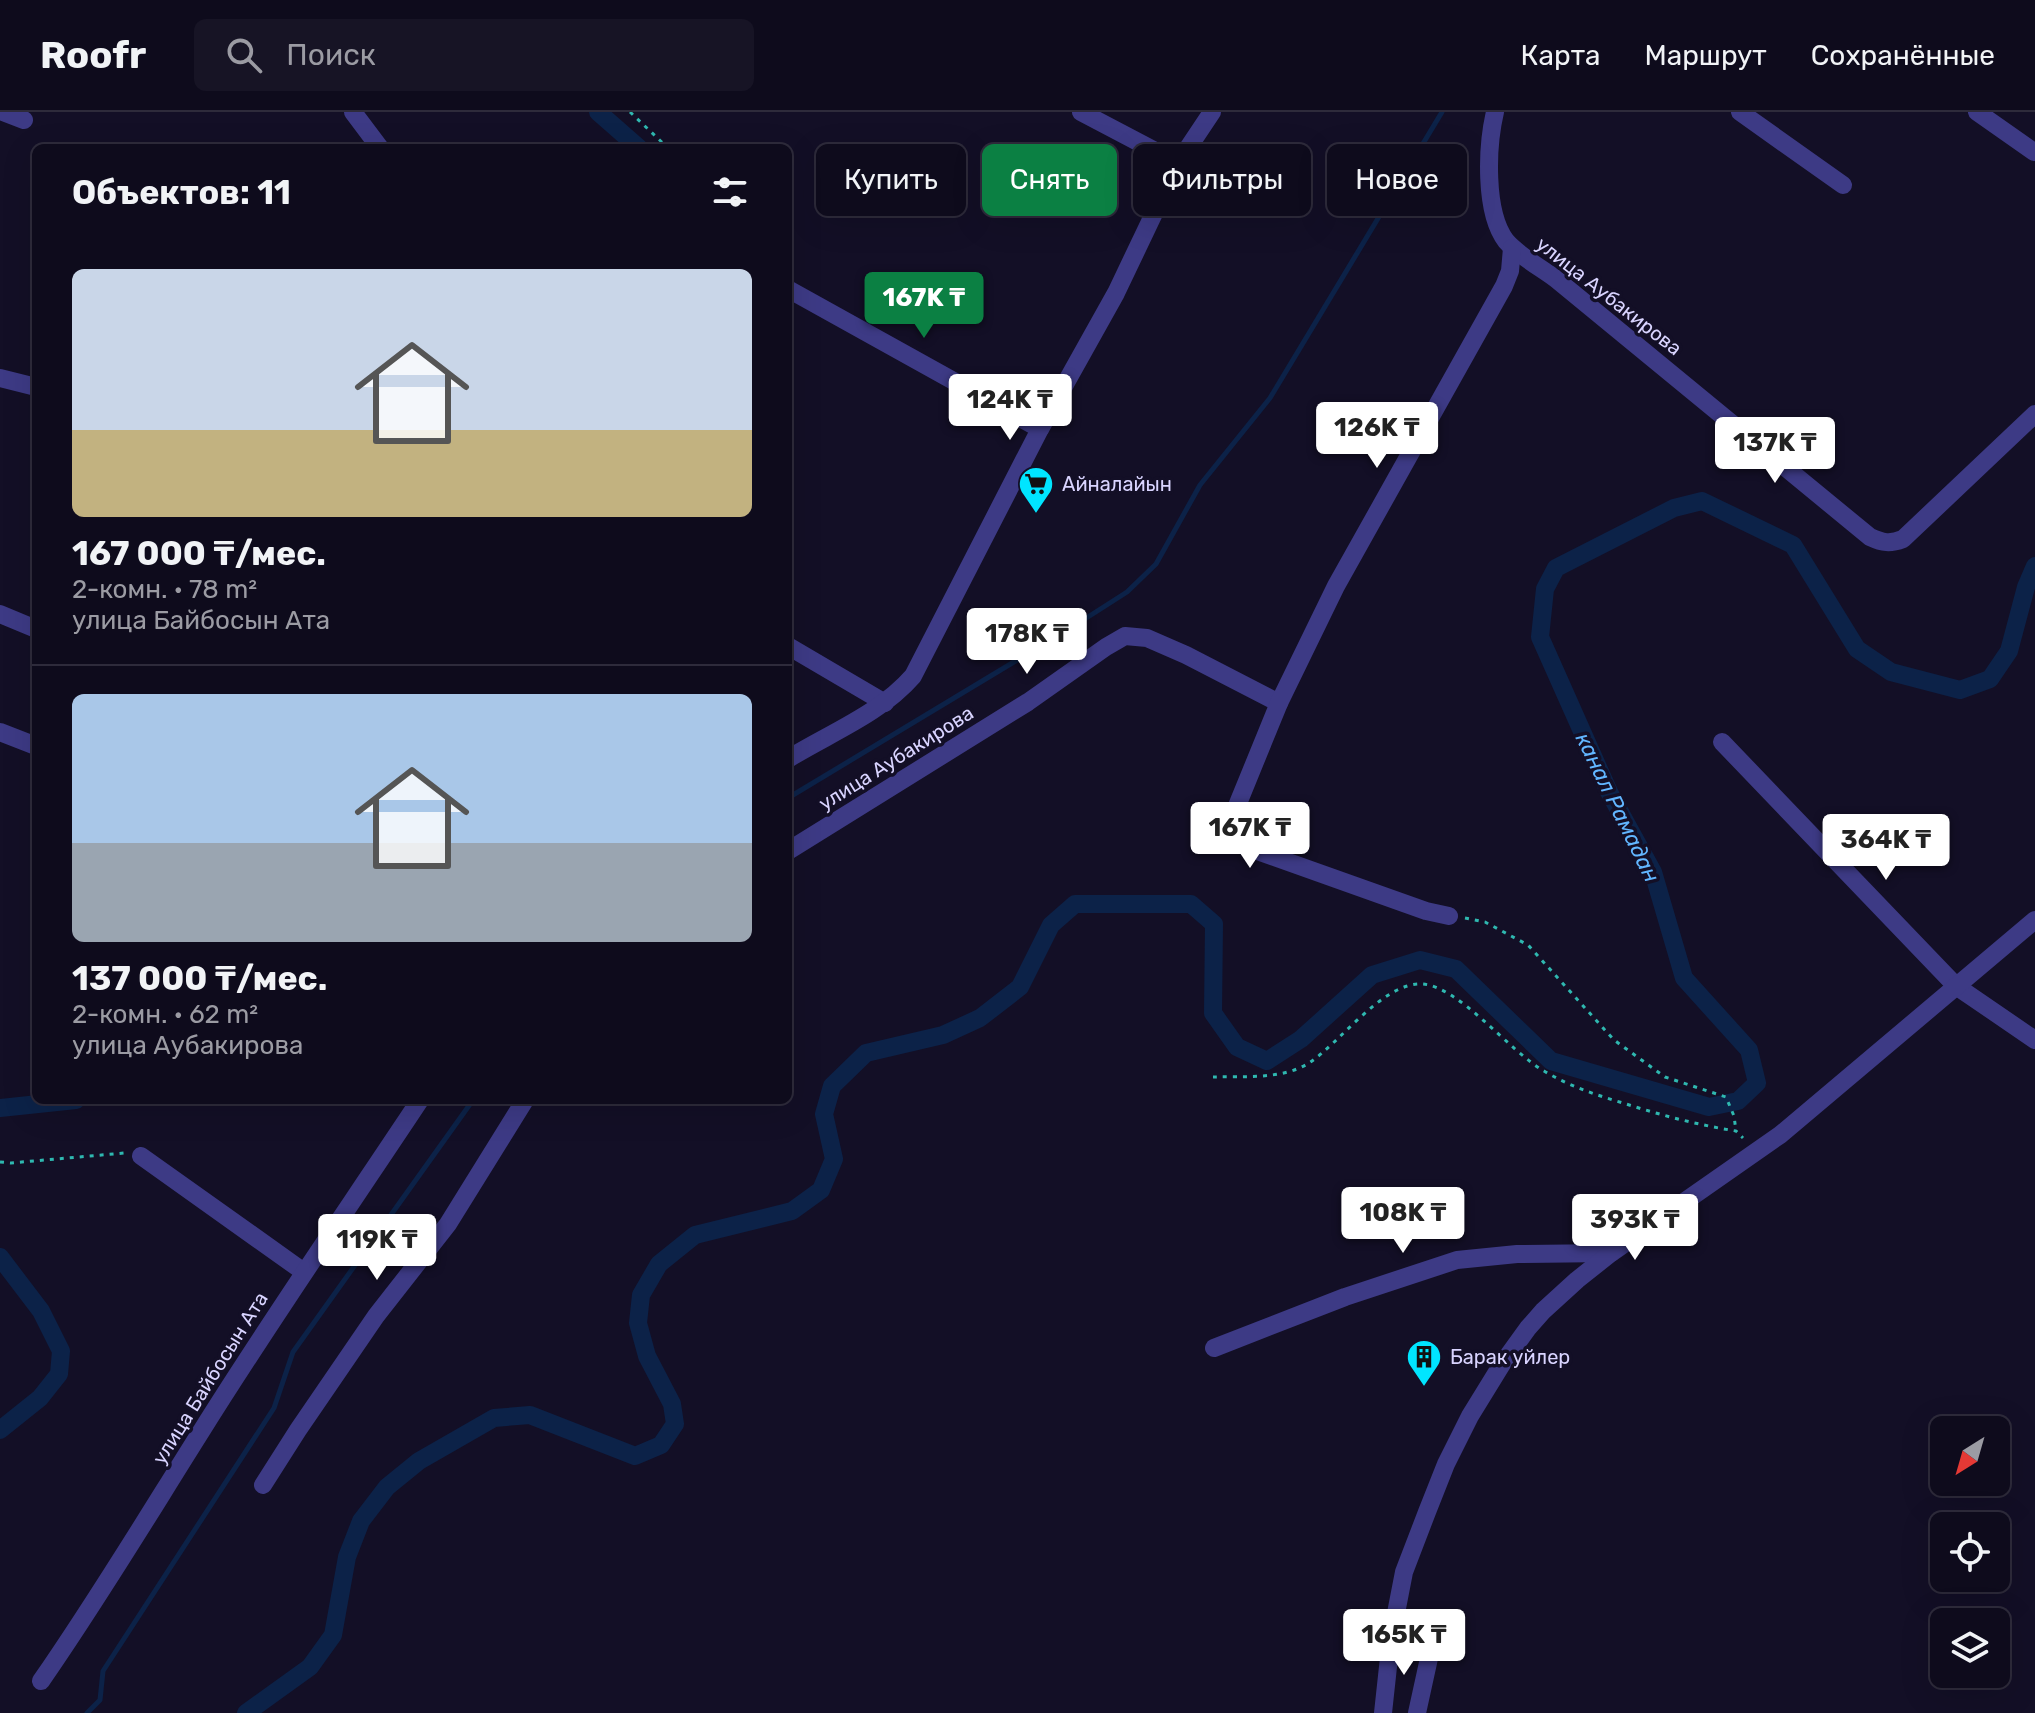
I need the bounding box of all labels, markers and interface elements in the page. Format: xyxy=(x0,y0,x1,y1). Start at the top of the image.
search box xyxy=(194,19,754,91)
text: Roofr xyxy=(40,32,146,78)
icon: search xyxy=(222,33,266,77)
text: Поиск xyxy=(286,37,376,73)
text: Карта xyxy=(1521,39,1600,72)
text: Маршрут xyxy=(1644,39,1767,72)
text: Сохранённые xyxy=(1811,39,1995,72)
chip: Купить xyxy=(816,144,966,216)
chip: Снять xyxy=(982,144,1117,216)
chip: Фильтры xyxy=(1133,144,1311,216)
chip: Новое xyxy=(1327,144,1467,216)
icon: filters xyxy=(708,170,752,214)
text: Объектов: 11 xyxy=(72,172,291,213)
street label: улица Аубакирова xyxy=(1531,232,1687,360)
pin: 167K ₸ xyxy=(859,272,989,340)
text: 167K ₸ xyxy=(883,282,965,313)
icon: home xyxy=(340,321,484,465)
pin: 124K ₸ xyxy=(945,374,1075,442)
text: 124K ₸ xyxy=(967,384,1053,415)
pin: 126K ₸ xyxy=(1312,402,1442,470)
text: 126K ₸ xyxy=(1334,412,1420,443)
pin: 137K ₸ xyxy=(1710,417,1840,485)
text: 137K ₸ xyxy=(1733,427,1817,458)
supermarket icon: Айналайын xyxy=(1017,465,1055,515)
place label: Айналайын xyxy=(1062,472,1172,496)
text: 167 000 ₸/мес. xyxy=(72,533,326,574)
text: 2-комн. · 78 m² xyxy=(72,574,257,605)
text: улица Байбосын Ата xyxy=(72,605,330,636)
pin: 178K ₸ xyxy=(962,608,1092,676)
text: 178K ₸ xyxy=(985,618,1069,649)
street label: улица Аубакирова xyxy=(814,701,978,815)
water label: канал Рамадан xyxy=(1570,728,1665,886)
icon: home xyxy=(340,746,484,890)
pin: 167K ₸ xyxy=(1185,802,1315,870)
text: 167K ₸ xyxy=(1209,812,1291,843)
pin: 364K ₸ xyxy=(1821,814,1951,882)
text: 364K ₸ xyxy=(1841,824,1931,855)
text: 137 000 ₸/мес. xyxy=(72,958,327,999)
text: 2-комн. · 62 m² xyxy=(72,999,258,1030)
text: улица Аубакирова xyxy=(72,1030,303,1061)
pin: 108K ₸ xyxy=(1338,1187,1468,1255)
pin: 393K ₸ xyxy=(1570,1194,1700,1262)
text: 108K ₸ xyxy=(1359,1197,1447,1228)
text: 393K ₸ xyxy=(1590,1204,1680,1235)
pin: 119K ₸ xyxy=(312,1214,442,1282)
text: 119K ₸ xyxy=(336,1224,418,1255)
street label: улица Байбосын Ата xyxy=(147,1287,273,1469)
building icon: Барак уйлер xyxy=(1405,1338,1443,1388)
place label: Барак уйлер xyxy=(1450,1345,1570,1369)
north arrow xyxy=(1930,1416,2010,1496)
map controls xyxy=(1930,1416,2010,1688)
button: locate xyxy=(1930,1512,2010,1592)
button: layers xyxy=(1930,1608,2010,1688)
pin: 165K ₸ xyxy=(1339,1609,1469,1677)
text: 165K ₸ xyxy=(1361,1619,1447,1650)

